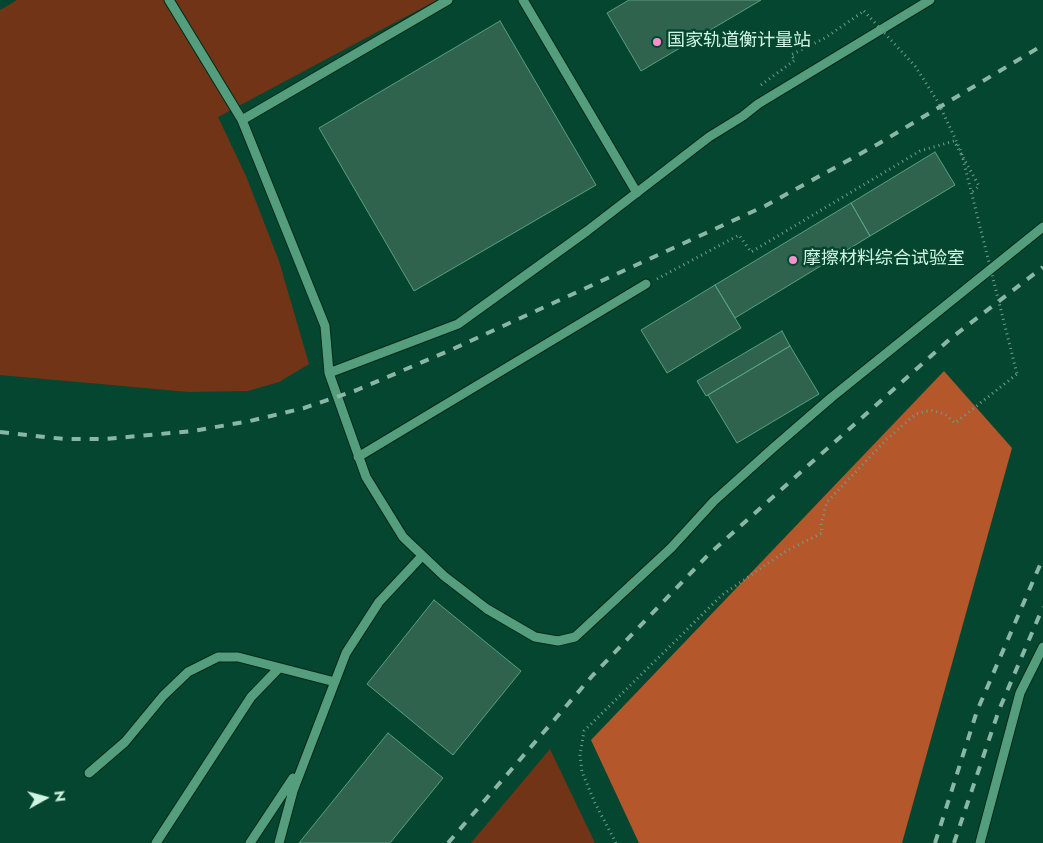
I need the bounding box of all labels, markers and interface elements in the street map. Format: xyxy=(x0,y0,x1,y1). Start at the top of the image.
place label: 国家轨道衡计量站 xyxy=(667,31,811,53)
marker: 国家轨道衡计量站 xyxy=(651,36,663,48)
place label: 摩擦材料综合试验室 xyxy=(803,249,965,271)
marker: 摩擦材料综合试验室 xyxy=(787,254,799,266)
north arrow xyxy=(20,773,70,823)
text: N xyxy=(49,789,70,803)

